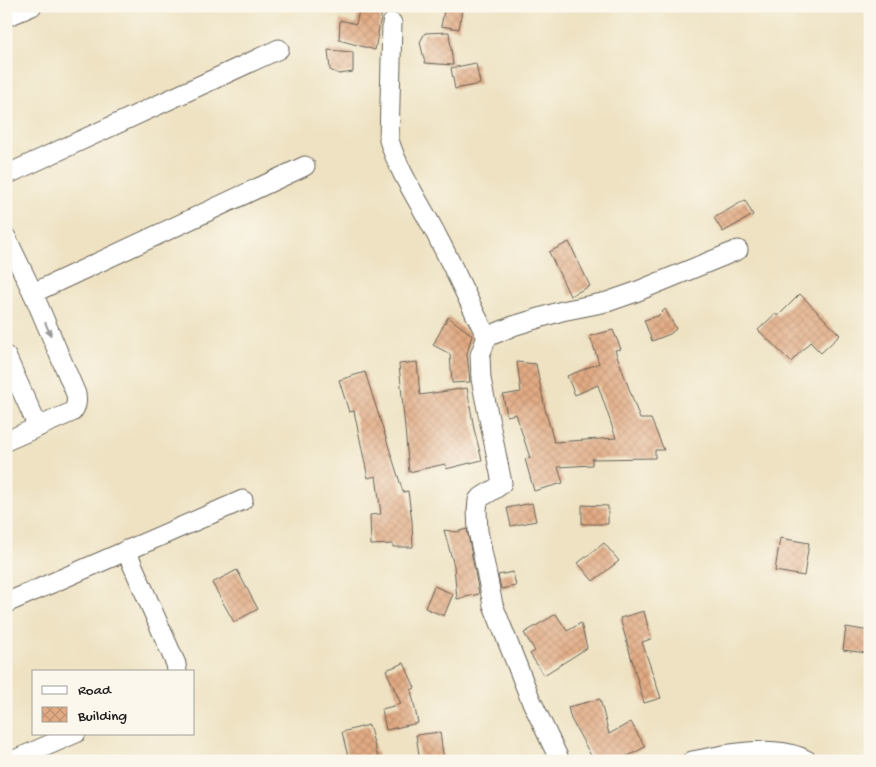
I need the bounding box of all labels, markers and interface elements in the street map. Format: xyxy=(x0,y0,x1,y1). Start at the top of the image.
one-way arrow xyxy=(44,322,52,337)
legend xyxy=(32,670,195,734)
text: Road xyxy=(78,682,112,700)
text: Building xyxy=(77,708,127,726)

